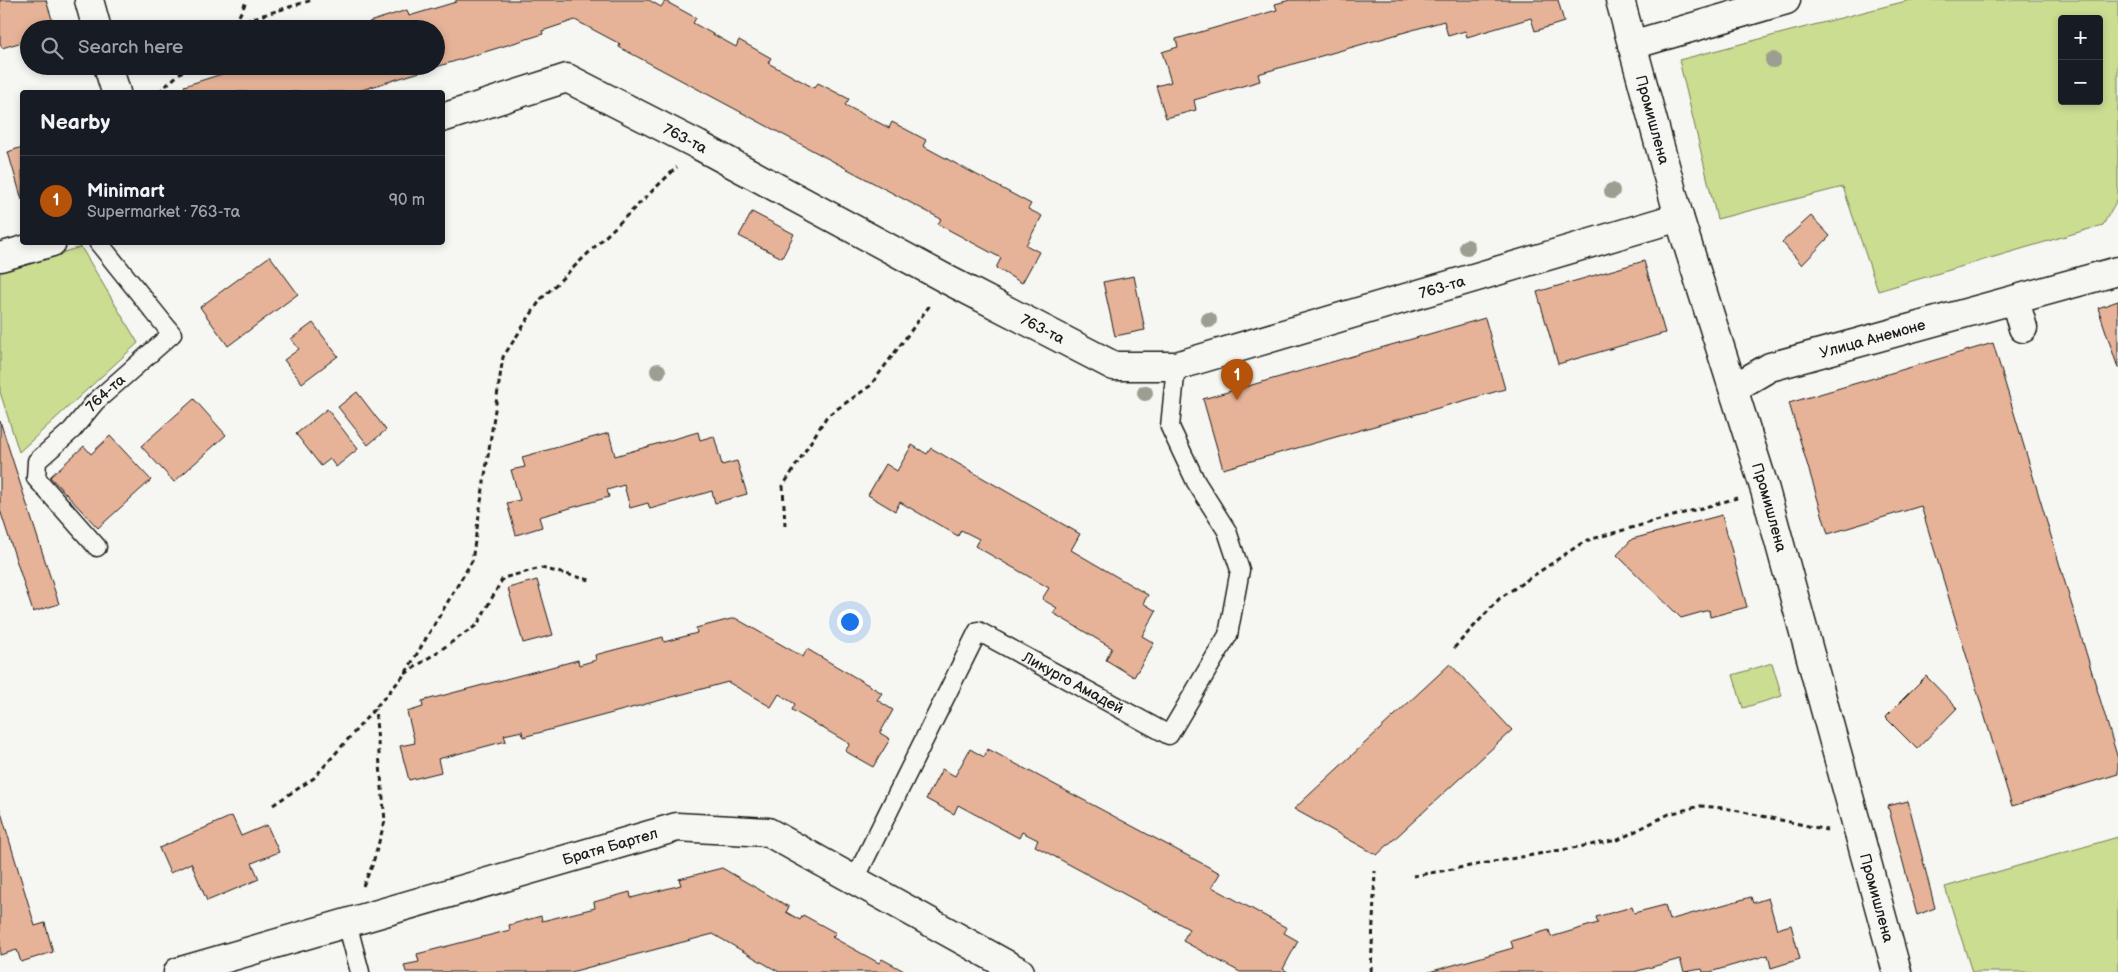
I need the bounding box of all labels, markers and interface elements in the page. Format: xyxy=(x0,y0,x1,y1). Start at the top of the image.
map controls xyxy=(2058,15,2103,105)
button: + xyxy=(2058,15,2103,60)
search box xyxy=(20,20,445,75)
icon: search xyxy=(38,34,66,62)
text: Search here xyxy=(78,36,183,59)
button: − xyxy=(2058,60,2103,105)
street label: Промишлена xyxy=(1631,73,1674,166)
text: Nearby xyxy=(40,110,110,135)
street label: 763-та xyxy=(660,119,711,158)
text: Minimart xyxy=(87,180,165,203)
text: 1 xyxy=(53,191,59,210)
text: 90 m xyxy=(389,191,425,210)
text: Supermarket · 763-та xyxy=(87,203,240,222)
street label: 763-та xyxy=(1417,271,1467,303)
street label: 763-та xyxy=(1017,310,1068,348)
street label: Улица Анемоне xyxy=(1817,315,1928,362)
pin: 1 xyxy=(1221,359,1253,400)
street label: 764-та xyxy=(82,370,129,415)
street label: Промишлена xyxy=(1748,460,1791,554)
your location xyxy=(837,609,863,635)
street label: Ликурго Амадей xyxy=(1018,647,1127,718)
street label: Братя Бартел xyxy=(560,824,660,869)
street label: Промишлена xyxy=(1855,851,1898,945)

